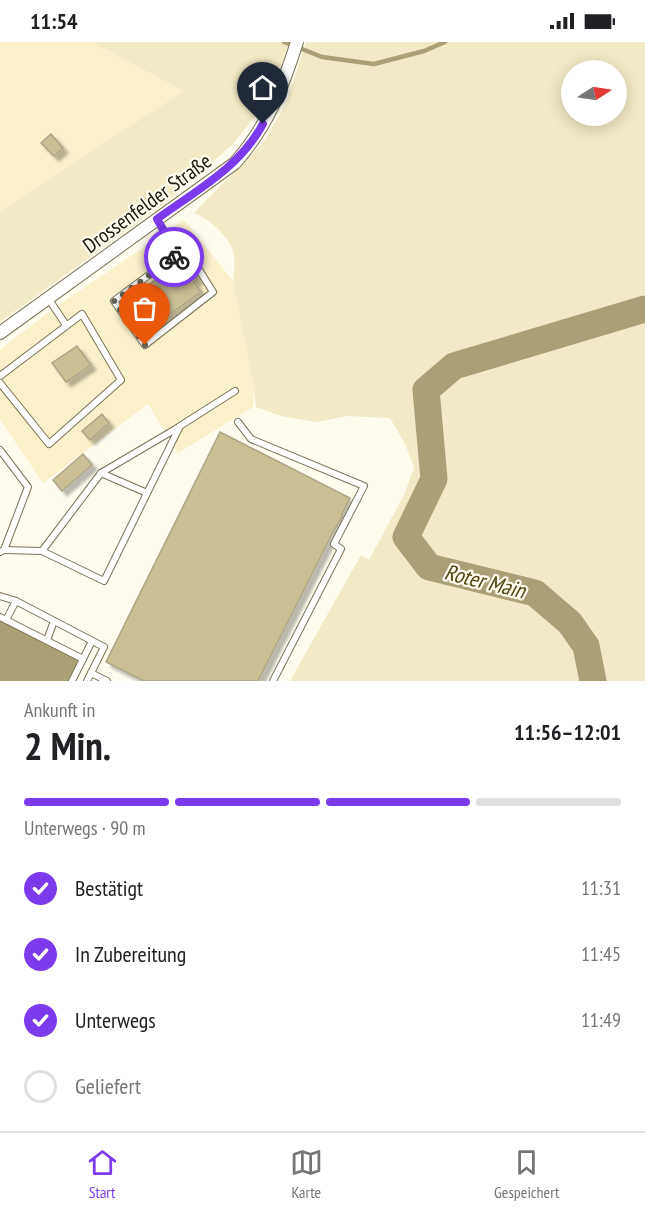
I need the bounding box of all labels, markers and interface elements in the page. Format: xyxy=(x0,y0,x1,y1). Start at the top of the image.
text: 11:54 xyxy=(30,7,78,35)
north arrow xyxy=(561,60,627,126)
map controls xyxy=(561,60,627,126)
pin xyxy=(237,62,288,124)
icon: home xyxy=(246,71,279,104)
street label: Drossenfelder Straße xyxy=(77,147,217,259)
courier xyxy=(144,227,204,287)
icon: bike xyxy=(158,241,191,274)
pin xyxy=(119,283,170,345)
icon: bag xyxy=(128,292,161,325)
water label: Roter Main xyxy=(442,557,530,605)
text: Ankunft in xyxy=(24,697,95,723)
text: 11:56–12:01 xyxy=(514,718,621,746)
text: 2 Min. xyxy=(24,720,111,771)
text: Unterwegs · 90 m xyxy=(24,815,145,841)
icon: check xyxy=(24,872,57,905)
text: Bestätigt xyxy=(75,874,143,902)
text: 11:31 xyxy=(581,875,621,901)
icon: check xyxy=(24,938,57,971)
text: In Zubereitung xyxy=(75,940,186,968)
text: 11:45 xyxy=(581,941,621,967)
icon: check xyxy=(24,1004,57,1037)
text: Unterwegs xyxy=(75,1006,156,1034)
text: 11:49 xyxy=(581,1007,621,1033)
text: Geliefert xyxy=(75,1072,141,1100)
tab: Start xyxy=(86,1146,119,1202)
tab: Karte xyxy=(290,1146,323,1202)
tab: Gespeichert xyxy=(494,1146,559,1202)

